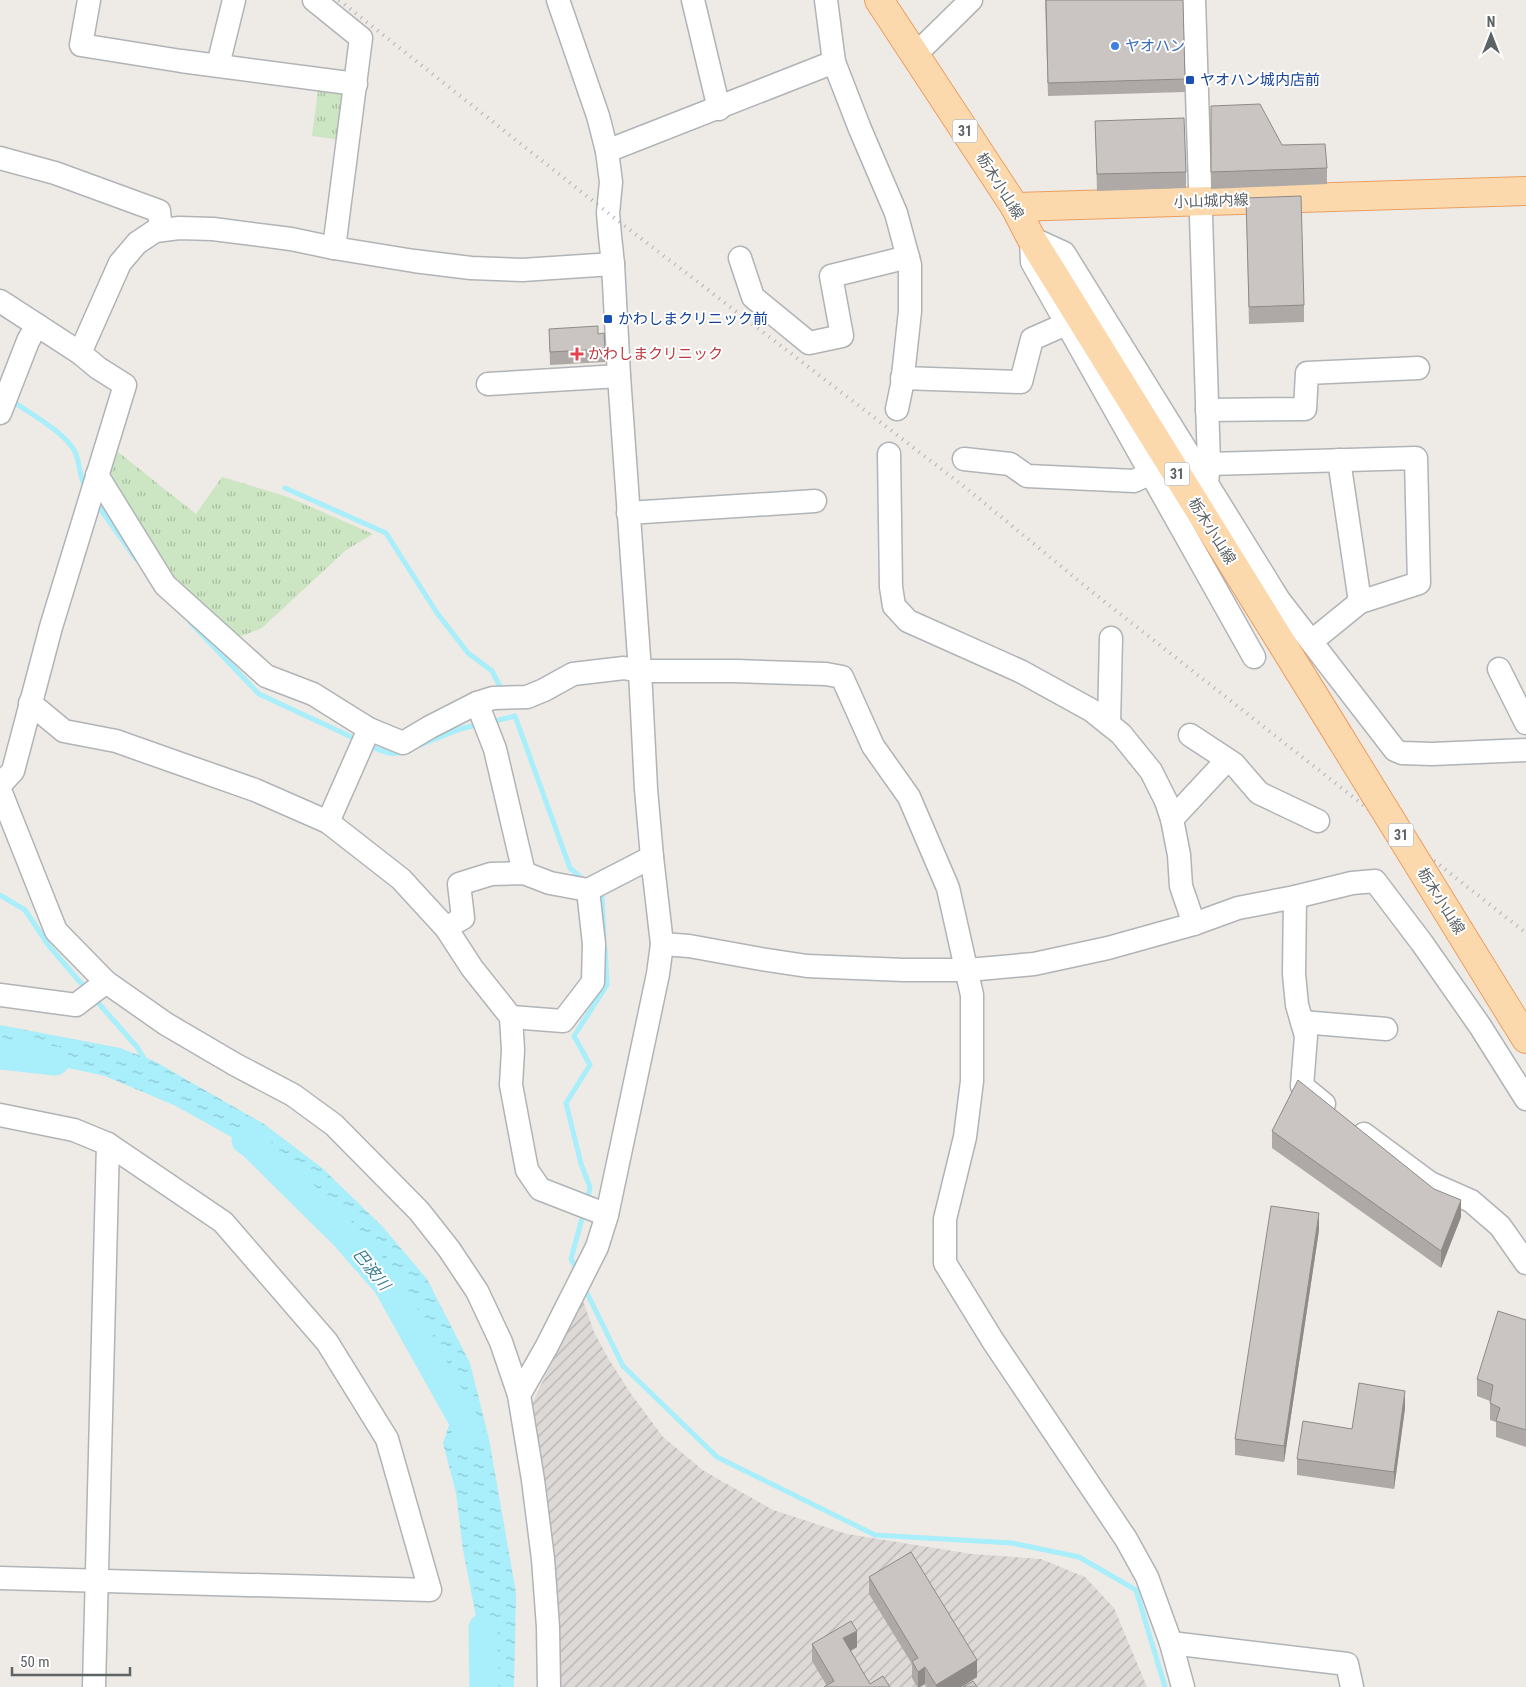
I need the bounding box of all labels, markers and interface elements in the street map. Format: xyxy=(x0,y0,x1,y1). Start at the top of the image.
north arrow xyxy=(1466,10,1516,60)
text: N xyxy=(1487,14,1495,30)
place label: ヤオハン xyxy=(1125,37,1185,55)
marker: ヤオハン xyxy=(1109,40,1121,52)
place label: ヤオハン城内店前 xyxy=(1200,71,1320,89)
marker: ヤオハン城内店前 xyxy=(1184,74,1196,86)
road number: 31 xyxy=(952,120,978,142)
street label: 栃木小山線 xyxy=(972,149,1028,223)
street label: 小山城内線 xyxy=(1173,191,1249,211)
place label: かわしまクリニック前 xyxy=(618,310,768,328)
marker: かわしまクリニック前 xyxy=(602,313,614,325)
place label: かわしまクリニック xyxy=(588,345,723,363)
marker: かわしまクリニック xyxy=(570,347,584,361)
road number: 31 xyxy=(1164,462,1190,486)
street label: 栃木小山線 xyxy=(1184,494,1240,568)
road number: 31 xyxy=(1388,824,1414,846)
street label: 栃木小山線 xyxy=(1413,864,1469,938)
water label: 巴波川 xyxy=(349,1245,395,1295)
scale bar xyxy=(12,1644,130,1676)
text: 50 m xyxy=(20,1653,50,1671)

